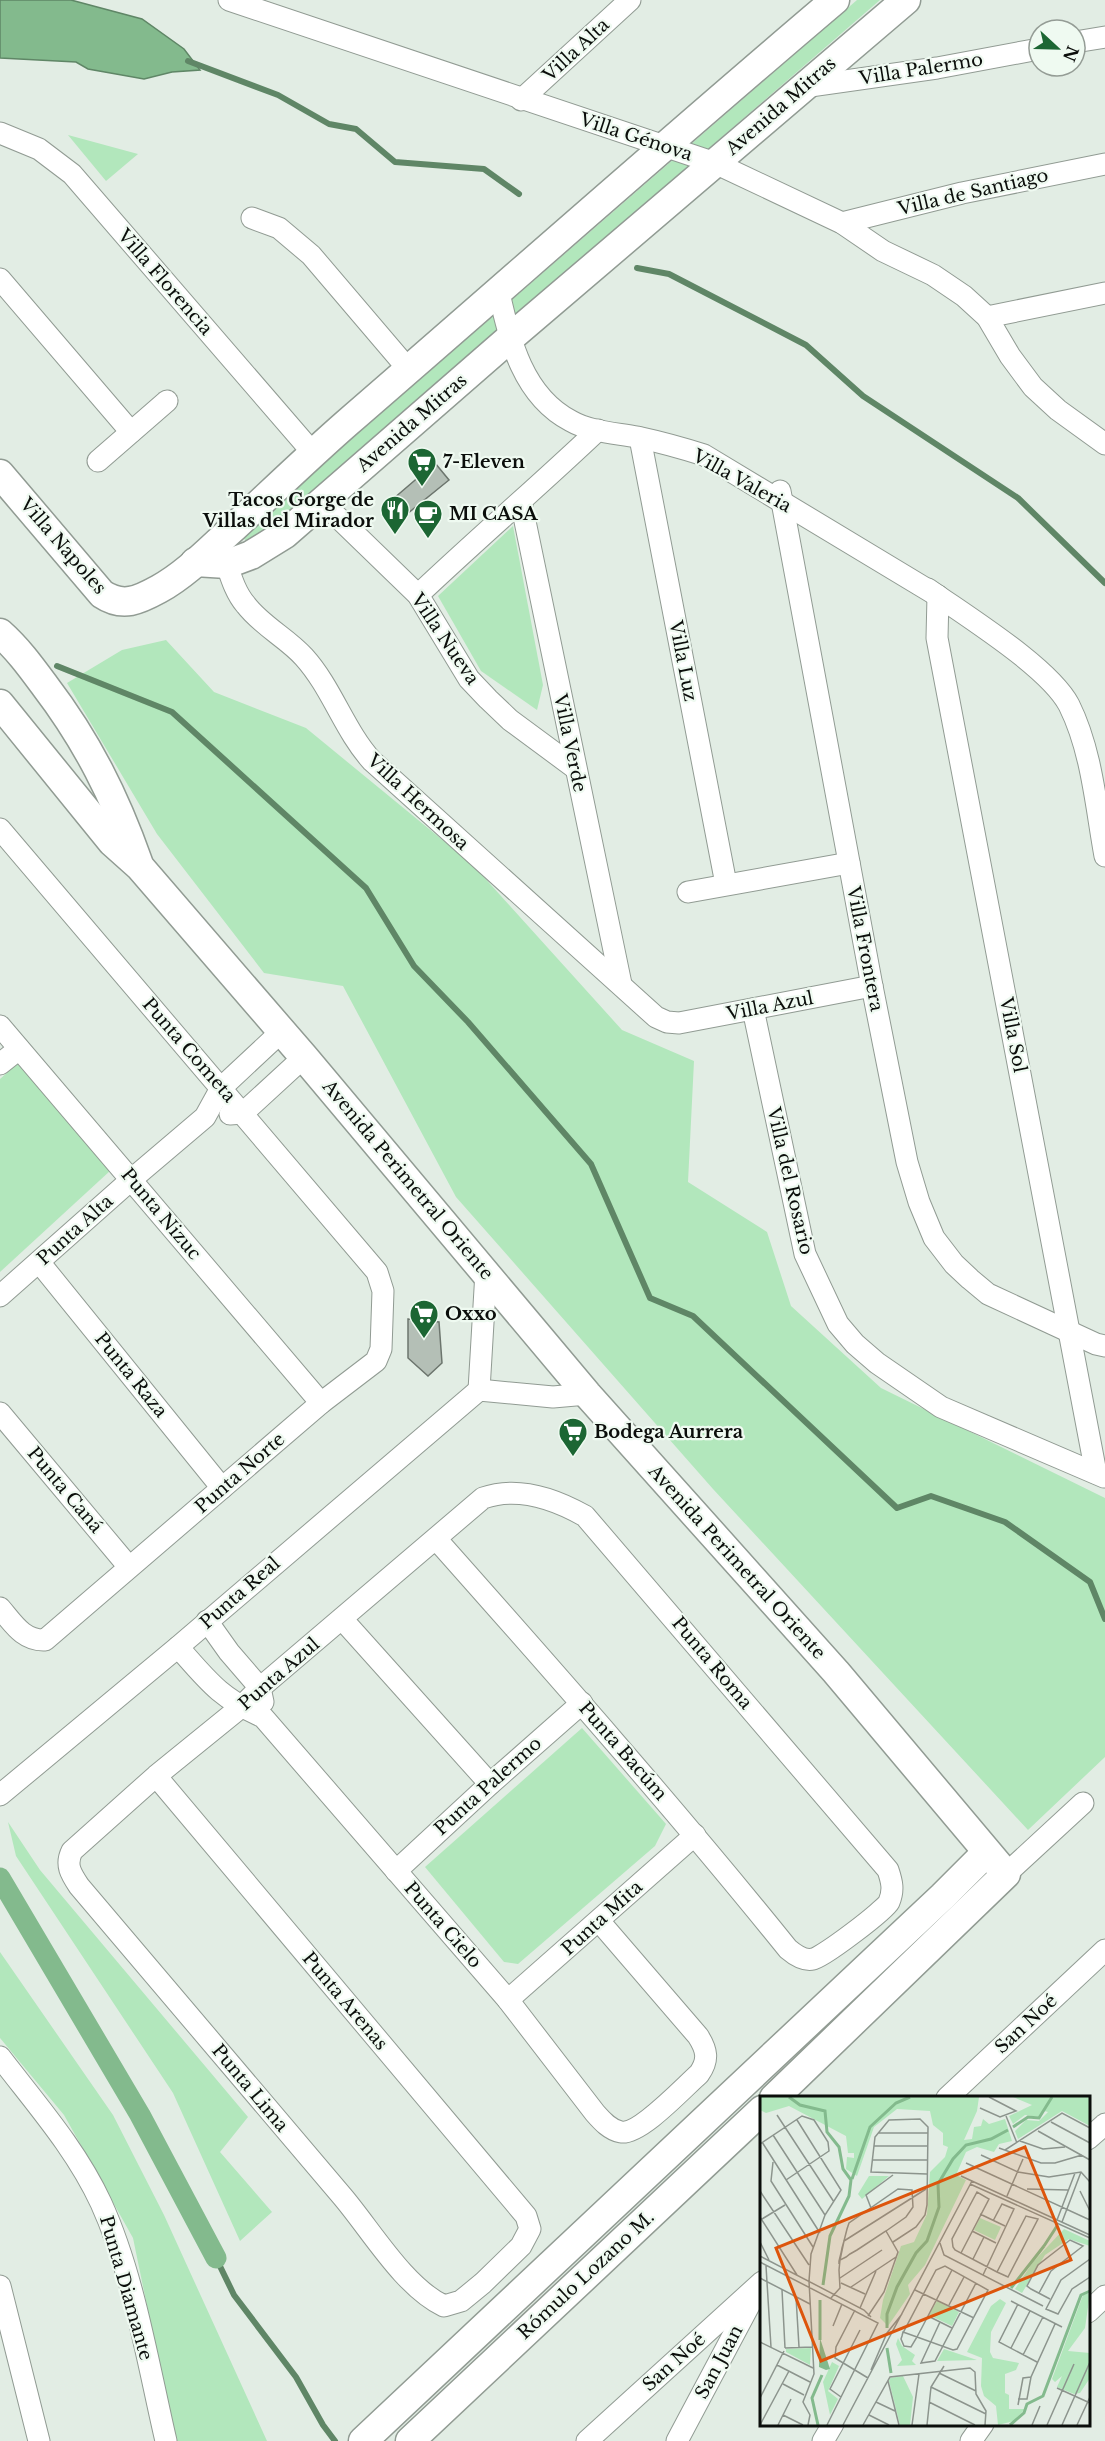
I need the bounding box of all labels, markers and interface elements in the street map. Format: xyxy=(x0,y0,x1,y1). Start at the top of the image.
street label: Villa Alta xyxy=(538,14,614,87)
north arrow xyxy=(1027,18,1087,78)
text: N xyxy=(1059,43,1083,64)
street label: Villa Palermo xyxy=(857,48,984,90)
street label: Avenida Mitras xyxy=(721,52,841,160)
street label: Villa Génova xyxy=(576,108,695,166)
street label: Villa de Santiago xyxy=(895,164,1050,220)
street label: Villa Florencia xyxy=(112,224,217,340)
street label: Avenida Mitras xyxy=(352,369,472,477)
street label: Villa Valeria xyxy=(688,444,795,517)
supermarket icon: 7-Eleven xyxy=(406,446,438,488)
place label: 7-Eleven xyxy=(443,451,525,473)
place label: Tacos Gorge de Villas del Mirador xyxy=(202,489,374,532)
street label: Villa Napoles xyxy=(14,493,111,599)
restaurant icon: Tacos Gorge de Villas del Mirador xyxy=(379,494,411,536)
cafe icon: MI CASA xyxy=(412,498,444,540)
place label: MI CASA xyxy=(449,503,539,525)
street label: Villa Nueva xyxy=(406,588,484,689)
street label: Villa Luz xyxy=(664,618,702,703)
street label: Villa Verde xyxy=(549,691,591,794)
street label: Villa Hermosa xyxy=(362,749,473,855)
street label: Villa Frontera xyxy=(842,884,888,1013)
street label: Villa Azul xyxy=(724,987,815,1025)
street label: Punta Cometa xyxy=(138,993,240,1107)
street label: Villa Sol xyxy=(995,995,1031,1075)
street label: Avenida Perimetral Oriente xyxy=(317,1075,498,1284)
street label: Villa del Rosario xyxy=(762,1104,818,1257)
street label: Punta Nizuc xyxy=(116,1164,206,1264)
street label: Punta Alta xyxy=(33,1190,117,1270)
supermarket icon: Oxxo xyxy=(408,1298,440,1340)
place label: Oxxo xyxy=(445,1303,497,1325)
street label: Punta Raza xyxy=(90,1328,172,1422)
supermarket icon: Bodega Aurrera xyxy=(557,1416,589,1458)
place label: Bodega Aurrera xyxy=(594,1421,744,1443)
street label: Punta Norte xyxy=(191,1428,289,1518)
street label: Punta Caná xyxy=(23,1443,107,1537)
street label: Avenida Perimetral Oriente xyxy=(643,1460,830,1664)
street label: Punta Real xyxy=(196,1552,285,1634)
street label: Punta Roma xyxy=(667,1612,757,1714)
street label: Punta Azul xyxy=(234,1633,324,1715)
street label: Punta Bacúm xyxy=(574,1697,672,1805)
street label: Punta Palermo xyxy=(430,1732,546,1840)
street label: Punta Mita xyxy=(557,1876,647,1960)
street label: Punta Cielo xyxy=(400,1877,486,1973)
street label: Punta Arenas xyxy=(298,1948,392,2054)
street label: San Noé xyxy=(990,1990,1062,2058)
street label: Punta Lima xyxy=(207,2040,293,2136)
inset map xyxy=(760,2096,1090,2426)
street label: Rómulo Lozano M. xyxy=(513,2206,659,2344)
street label: Punta Diamante xyxy=(95,2213,157,2363)
street label: San Juan xyxy=(690,2321,748,2403)
street label: San Noé xyxy=(638,2328,710,2396)

